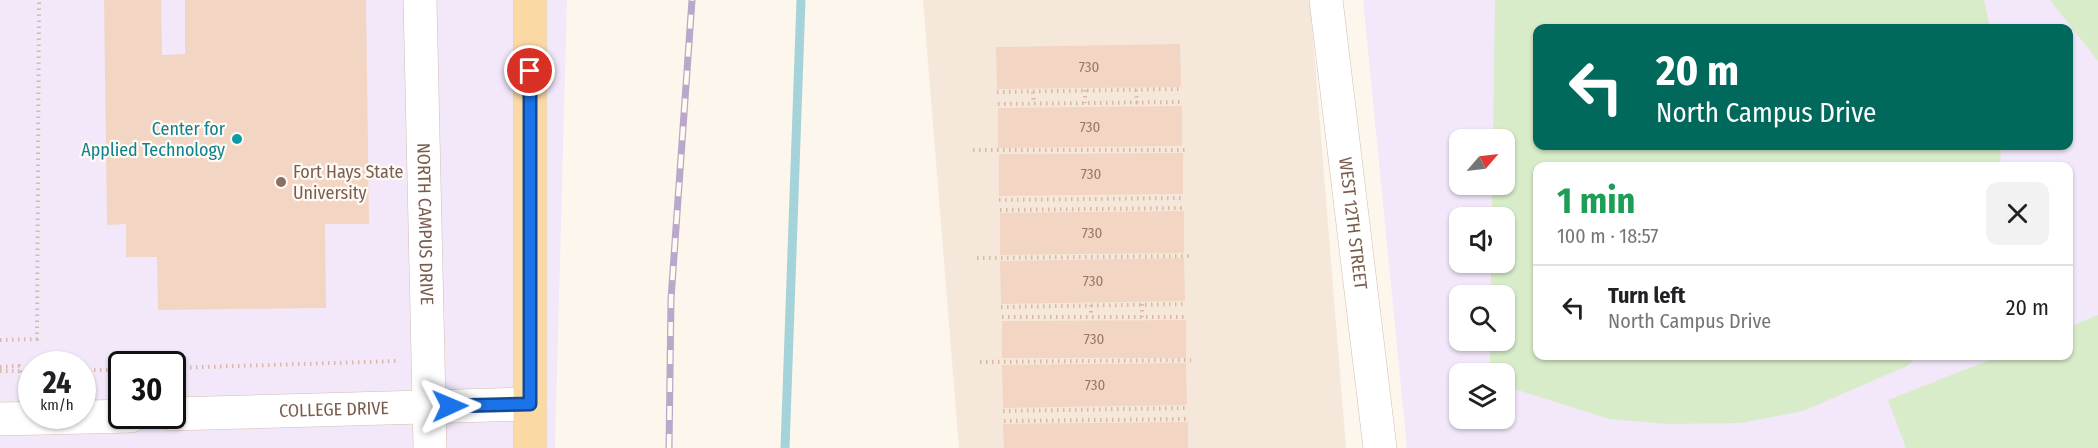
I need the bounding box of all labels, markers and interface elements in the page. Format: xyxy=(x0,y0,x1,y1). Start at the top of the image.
pin xyxy=(504,45,555,96)
text: 20 m xyxy=(1656,46,1739,96)
icon: left xyxy=(1557,48,1635,126)
icon: arrive xyxy=(513,54,546,87)
house number: 730 xyxy=(1079,58,1099,76)
text: North Campus Drive xyxy=(1656,97,1876,129)
place label: Center for Applied Technology xyxy=(81,118,226,161)
house number: 730 xyxy=(1080,118,1100,136)
north arrow xyxy=(1449,129,1515,195)
map controls xyxy=(1449,129,1515,429)
marker: Center for Applied Technology xyxy=(230,132,244,146)
street label: NORTH CAMPUS DRIVE xyxy=(412,143,438,305)
street label: WEST 12TH STREET xyxy=(1334,156,1372,291)
place label: Fort Hays State University xyxy=(293,161,404,204)
house number: 730 xyxy=(1081,165,1101,183)
marker: Fort Hays State University xyxy=(274,175,288,189)
text: 1 min xyxy=(1557,179,1635,223)
button: close xyxy=(1986,182,2049,245)
button: sound xyxy=(1449,207,1515,273)
house number: 730 xyxy=(1082,224,1102,242)
text: 100 m · 18:57 xyxy=(1557,224,1658,248)
house number: 730 xyxy=(1083,272,1103,290)
text: Turn left xyxy=(1608,282,1686,309)
button: search xyxy=(1449,285,1515,351)
icon: left xyxy=(1557,291,1590,324)
text: 20 m xyxy=(2006,294,2049,321)
text: North Campus Drive xyxy=(1608,309,1771,333)
house number: 730 xyxy=(1084,330,1104,348)
speed limit sign: 30 xyxy=(108,351,186,429)
button: layers xyxy=(1449,363,1515,429)
text: 24 xyxy=(43,365,71,401)
position arrow xyxy=(418,374,482,438)
house number: 730 xyxy=(1085,376,1105,394)
text: km/h xyxy=(40,396,74,414)
street label: COLLEGE DRIVE xyxy=(279,397,389,422)

